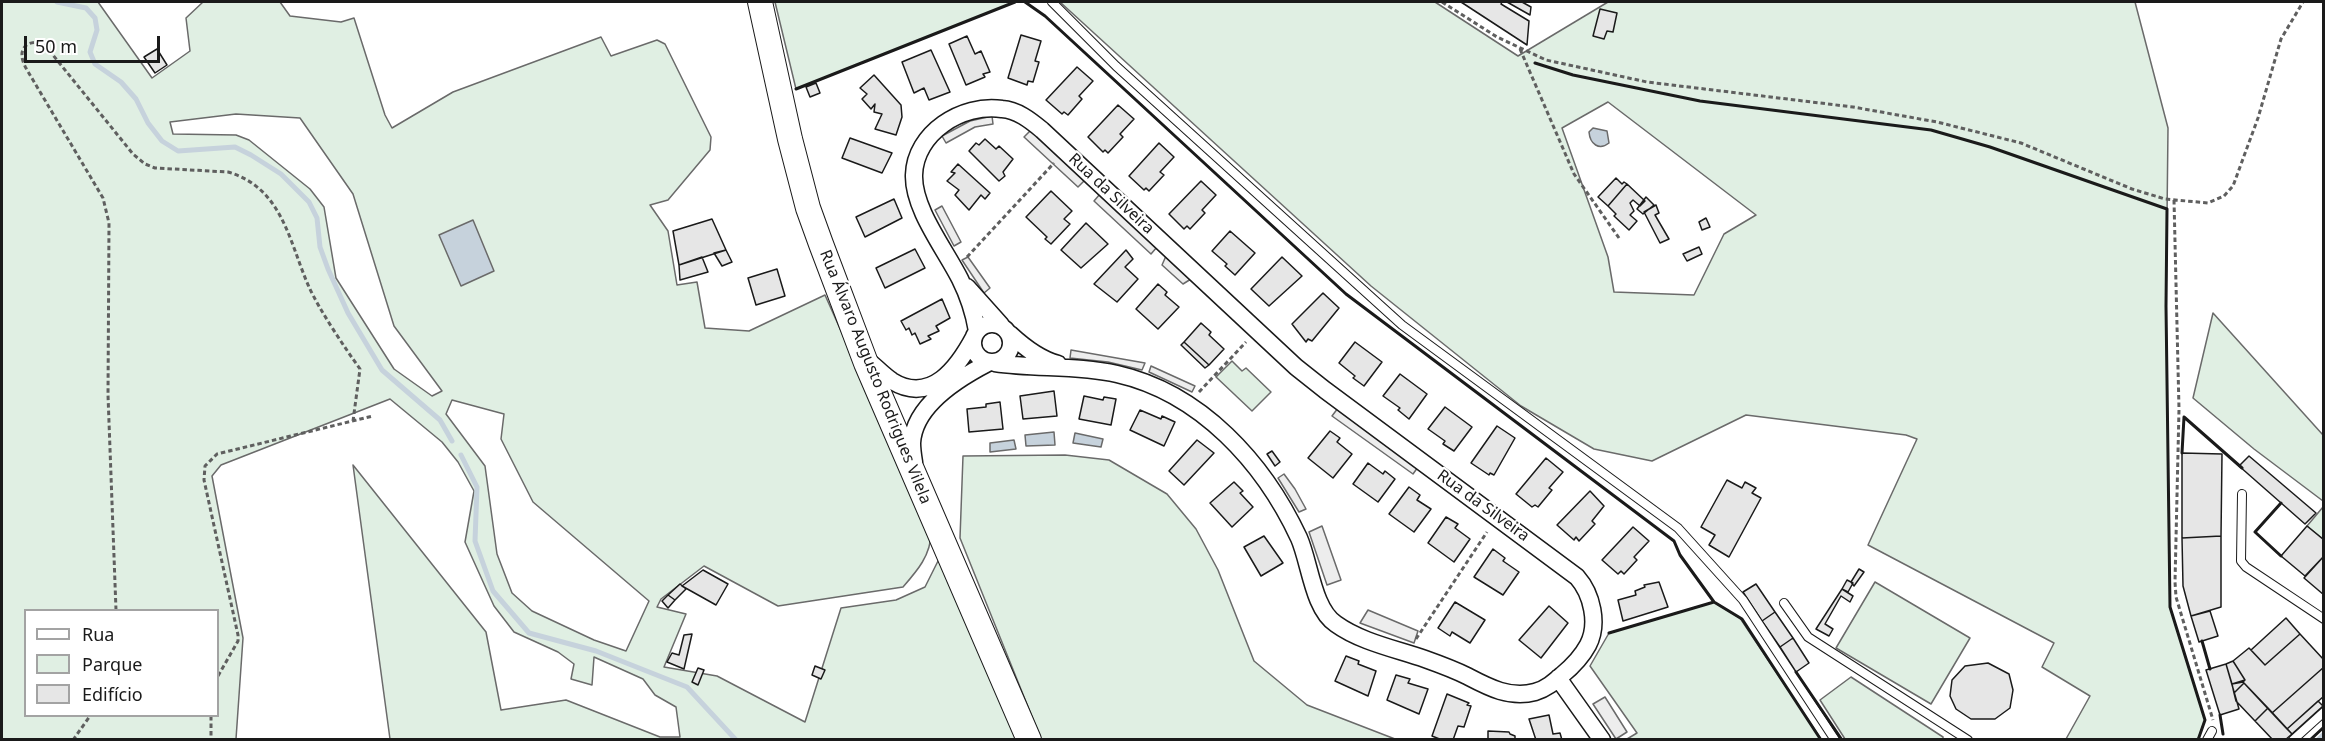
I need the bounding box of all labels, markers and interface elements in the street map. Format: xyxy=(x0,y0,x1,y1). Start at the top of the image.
scale bar xyxy=(27,24,164,62)
text: 50 m xyxy=(35,34,77,58)
street label: Rua da Silveira xyxy=(1064,150,1158,238)
street label: Rua Álvaro Augusto Rodrigues Vilela xyxy=(815,247,935,507)
street label: Rua da Silveira xyxy=(1433,466,1533,546)
legend xyxy=(24,609,219,717)
text: Rua xyxy=(82,622,114,646)
text: Parque xyxy=(82,652,142,676)
text: Edifício xyxy=(82,682,143,706)

